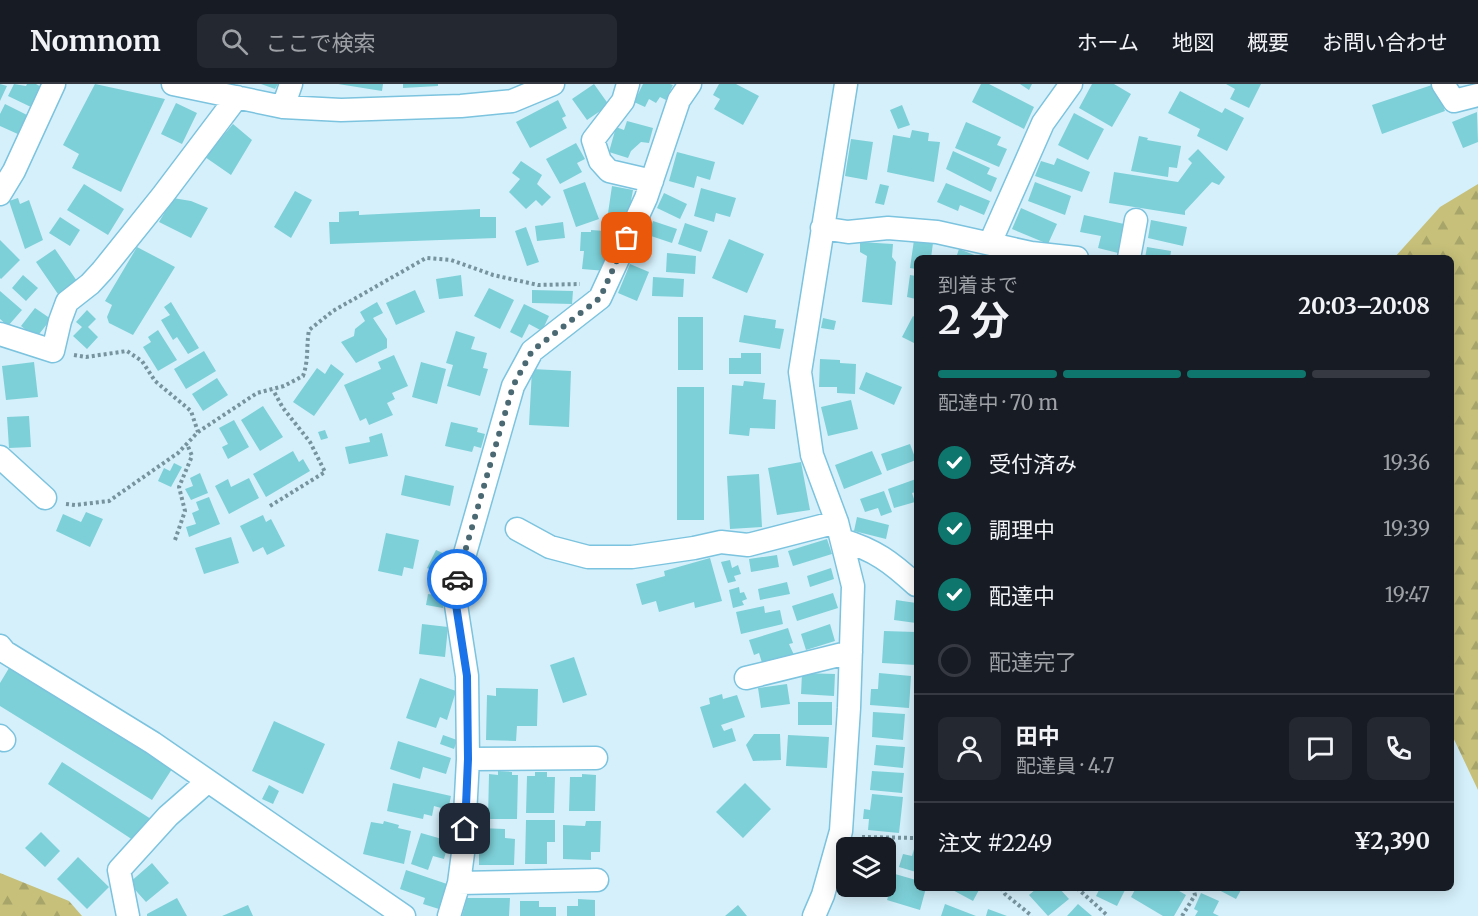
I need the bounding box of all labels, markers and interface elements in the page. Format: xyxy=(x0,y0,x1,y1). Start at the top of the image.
search box xyxy=(197,14,617,68)
text: Nomnom xyxy=(30,23,161,59)
icon: search xyxy=(218,25,251,58)
text: ここで検索 xyxy=(266,29,376,57)
text: ホーム xyxy=(1077,29,1139,56)
text: 地図 xyxy=(1172,29,1214,56)
text: 概要 xyxy=(1247,29,1289,56)
text: お問い合わせ xyxy=(1322,29,1448,56)
pin xyxy=(601,212,652,263)
icon: bag xyxy=(610,221,643,254)
text: 到着まで xyxy=(938,272,1018,297)
text: 20:03–20:08 xyxy=(1298,292,1430,320)
text: 2 分 xyxy=(938,296,1009,345)
text: 配達中 · 70 m xyxy=(938,390,1058,415)
icon: check xyxy=(938,446,971,479)
text: 受付済み xyxy=(989,450,1077,478)
text: 19:36 xyxy=(1383,450,1430,475)
icon: check xyxy=(938,512,971,545)
text: 調理中 xyxy=(989,516,1055,544)
text: 19:39 xyxy=(1383,516,1430,541)
courier xyxy=(427,549,487,609)
icon: car xyxy=(441,563,474,596)
icon: check xyxy=(938,578,971,611)
text: 配達中 xyxy=(989,582,1055,610)
text: 19:47 xyxy=(1385,582,1430,607)
text: 配達完了 xyxy=(989,648,1077,676)
button: person xyxy=(938,717,1001,780)
button: chat xyxy=(1289,717,1352,780)
button: phone xyxy=(1367,717,1430,780)
text: 田中 xyxy=(1016,722,1060,750)
text: 配達員 · 4.7 xyxy=(1016,753,1114,778)
pin xyxy=(439,803,490,854)
icon: home xyxy=(448,812,481,845)
text: ¥2,390 xyxy=(1354,827,1430,855)
text: 注文 #2249 xyxy=(938,829,1052,857)
map controls xyxy=(836,837,896,897)
button: layers xyxy=(836,837,896,897)

